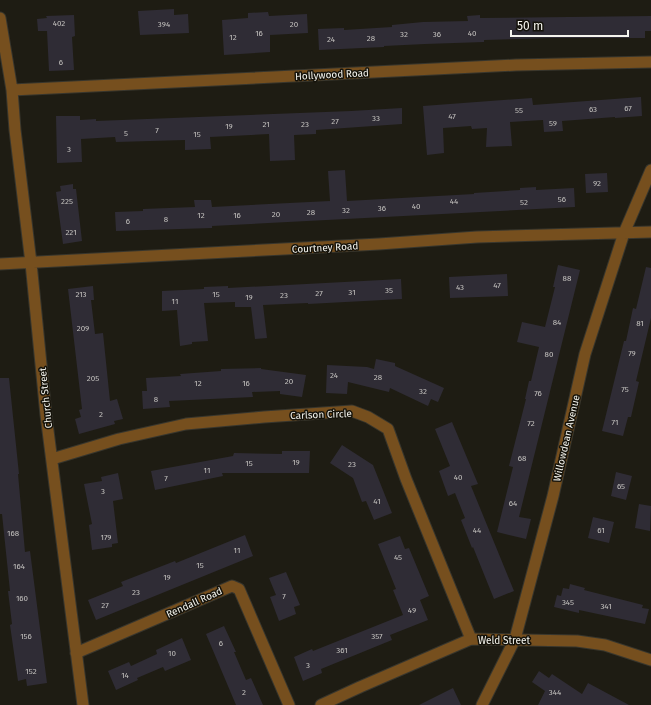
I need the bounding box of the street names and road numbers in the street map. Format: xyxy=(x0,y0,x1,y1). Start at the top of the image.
street label: Hollywood Road xyxy=(295,67,369,83)
street label: Courtney Road xyxy=(292,240,359,256)
street label: Church Street xyxy=(37,366,55,429)
street label: Willowdean Avenue xyxy=(551,394,583,483)
street label: Carlson Circle xyxy=(290,408,352,422)
street label: Rendall Road xyxy=(165,585,224,621)
street label: Weld Street xyxy=(478,635,531,647)

